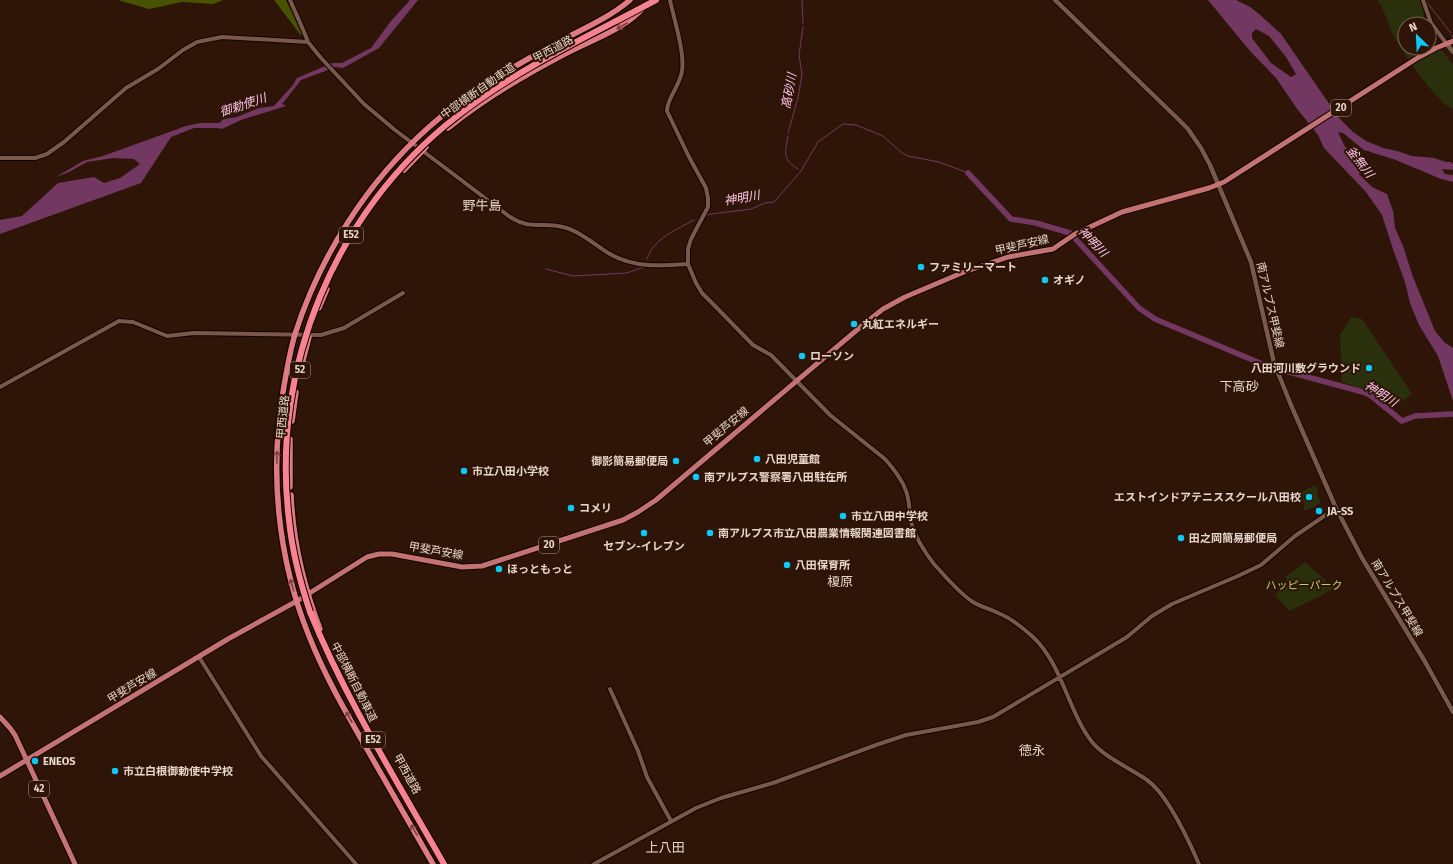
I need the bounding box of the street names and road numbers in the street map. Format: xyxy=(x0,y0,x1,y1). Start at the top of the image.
street label: 甲西道路 xyxy=(531,33,575,65)
street label: 中部横断自動車道 xyxy=(438,60,518,122)
road number: 20 xyxy=(1331,100,1351,116)
road number: E52 xyxy=(339,227,363,243)
street label: 甲斐芦安線 xyxy=(994,232,1050,258)
street label: 南アルプス甲斐線 xyxy=(1254,261,1286,349)
road number: 52 xyxy=(290,362,310,378)
street label: 甲西道路 xyxy=(274,394,292,440)
street label: 甲斐芦安線 xyxy=(701,404,751,450)
road number: 20 xyxy=(539,537,559,553)
street label: 甲斐芦安線 xyxy=(408,540,464,562)
street label: 南アルプス甲斐線 xyxy=(1369,557,1425,639)
street label: 中部横断自動車道 xyxy=(328,640,380,724)
street label: 甲斐芦安線 xyxy=(105,666,159,706)
road number: E52 xyxy=(361,732,385,748)
street label: 甲西道路 xyxy=(391,752,423,796)
road number: 42 xyxy=(29,781,49,797)

